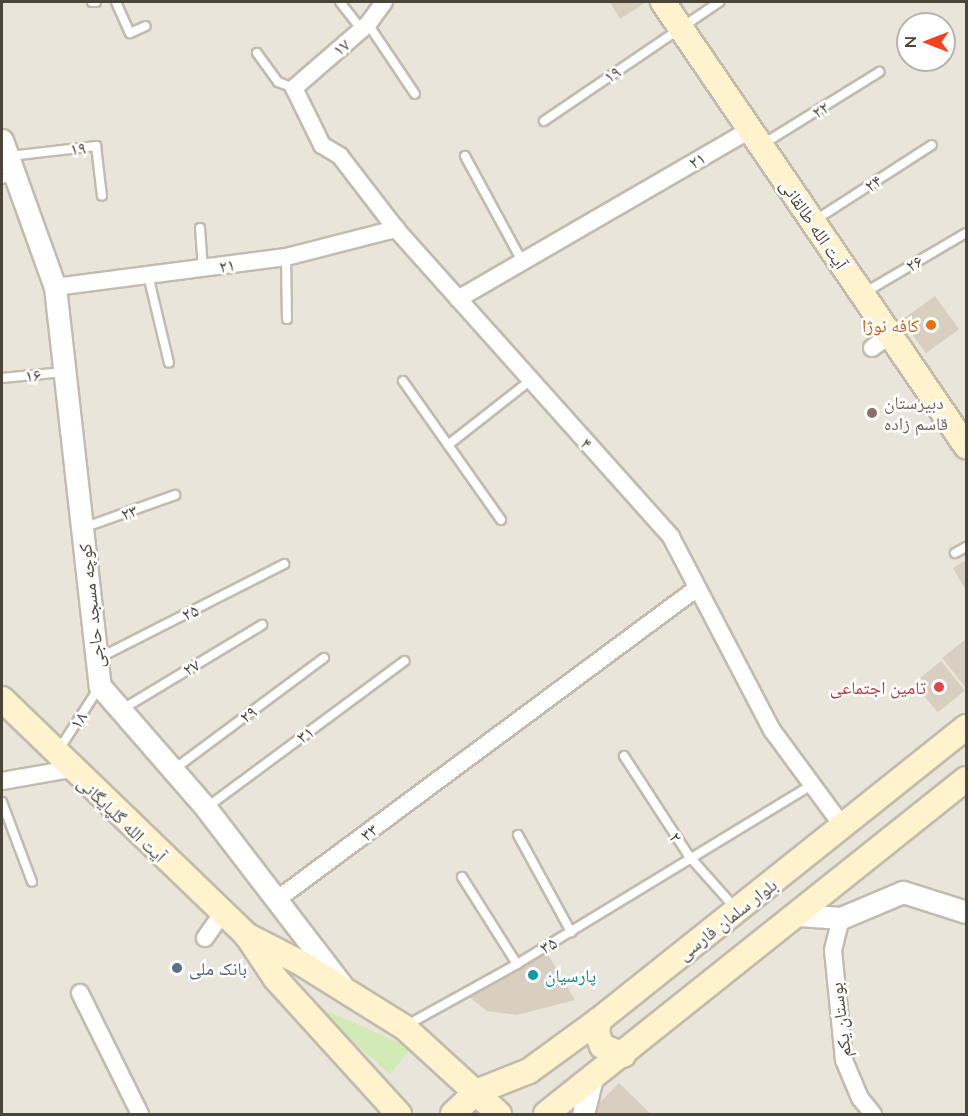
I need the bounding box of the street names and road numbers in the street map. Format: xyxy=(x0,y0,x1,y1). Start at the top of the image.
street label: ۱۷ xyxy=(328,34,354,60)
street label: ۱۹ xyxy=(599,61,625,87)
street label: ۲۲ xyxy=(807,96,833,122)
street label: ۱۹ xyxy=(69,136,87,160)
street label: ۲۱ xyxy=(685,147,709,173)
street label: ۲۴ xyxy=(860,170,886,196)
street label: آیت الله طالقانی xyxy=(776,175,852,273)
street label: ۲۶ xyxy=(902,250,926,276)
street label: ۲۱ xyxy=(217,253,237,277)
street label: ۱۶ xyxy=(24,364,42,386)
street label: ۴ xyxy=(576,433,598,453)
street label: ۲۳ xyxy=(118,499,140,525)
street label: کوچه مسجد حاجی xyxy=(74,543,108,669)
street label: ۲۵ xyxy=(178,599,202,625)
street label: ۲۷ xyxy=(179,654,203,680)
street label: ۲۹ xyxy=(235,701,261,727)
street label: ۱۸ xyxy=(65,707,91,733)
street label: ۳۱ xyxy=(292,721,318,747)
street label: آیت الله گلپایگانی xyxy=(73,772,171,866)
street label: ۳۳ xyxy=(356,819,382,845)
street label: ۲ xyxy=(665,828,687,846)
street label: بلوار سلمان فارسی xyxy=(673,873,781,965)
street label: ۳۵ xyxy=(536,932,560,958)
street label: بوستان یکم xyxy=(825,981,855,1059)

